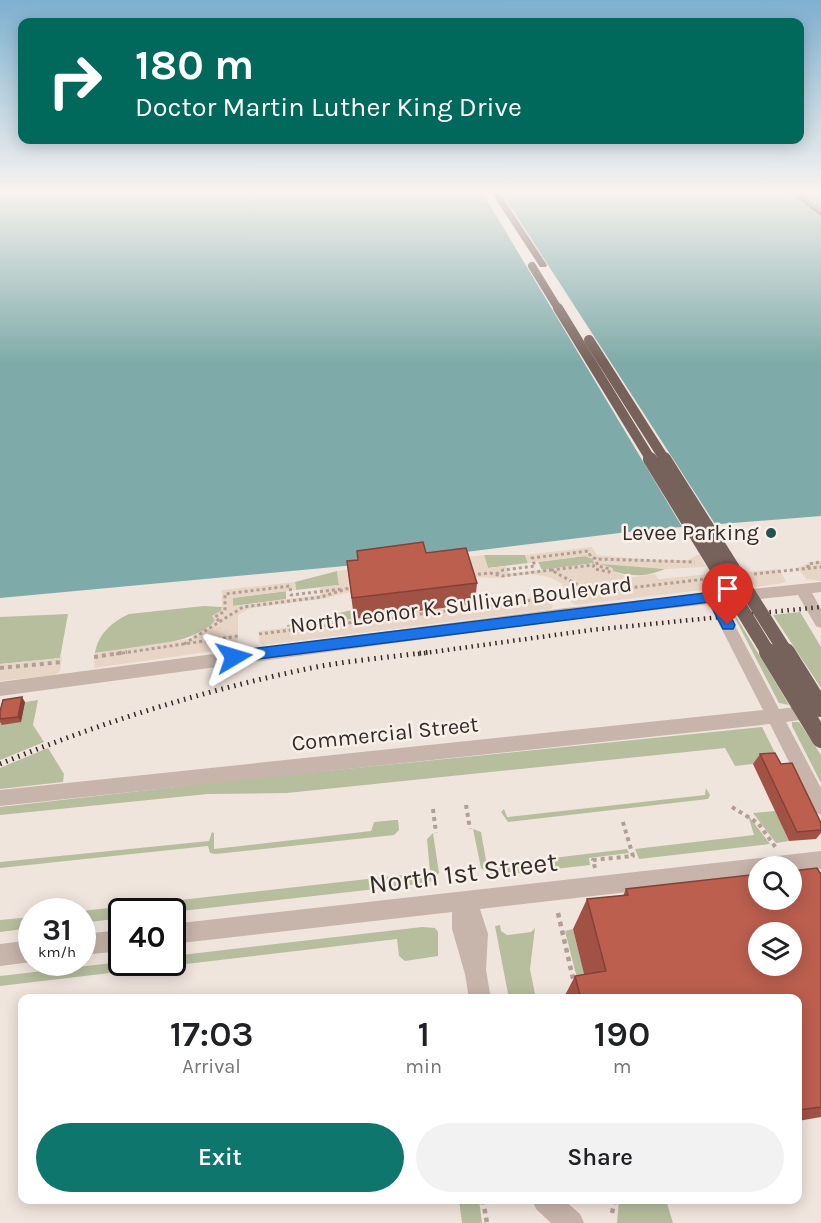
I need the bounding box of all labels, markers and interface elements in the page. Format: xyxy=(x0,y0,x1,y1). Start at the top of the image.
text: 180 m xyxy=(135,40,254,90)
icon: right xyxy=(36,42,114,120)
text: Doctor Martin Luther King Drive xyxy=(135,91,522,123)
place label: Levee Parking xyxy=(622,520,760,546)
marker: Levee Parking xyxy=(764,526,778,540)
pin xyxy=(702,563,753,625)
street label: North Leonor K. Sullivan Boulevard xyxy=(289,571,633,639)
icon: arrive xyxy=(711,572,744,605)
position arrow xyxy=(202,625,266,689)
street label: Commercial Street xyxy=(290,711,480,757)
street label: North 1st Street xyxy=(367,846,559,900)
map controls xyxy=(748,856,802,976)
button: search xyxy=(748,856,802,910)
speed limit sign: 40 xyxy=(108,898,186,976)
text: 31 xyxy=(42,912,72,948)
button: layers xyxy=(748,922,802,976)
text: km/h xyxy=(38,943,76,961)
text: 17:03 xyxy=(170,1013,254,1055)
text: 1 xyxy=(417,1013,430,1055)
text: 190 xyxy=(594,1013,650,1055)
text: Arrival xyxy=(182,1055,241,1078)
text: min xyxy=(405,1055,442,1078)
text: m xyxy=(613,1055,631,1078)
button: Exit xyxy=(36,1123,404,1192)
button: Share xyxy=(416,1123,784,1192)

